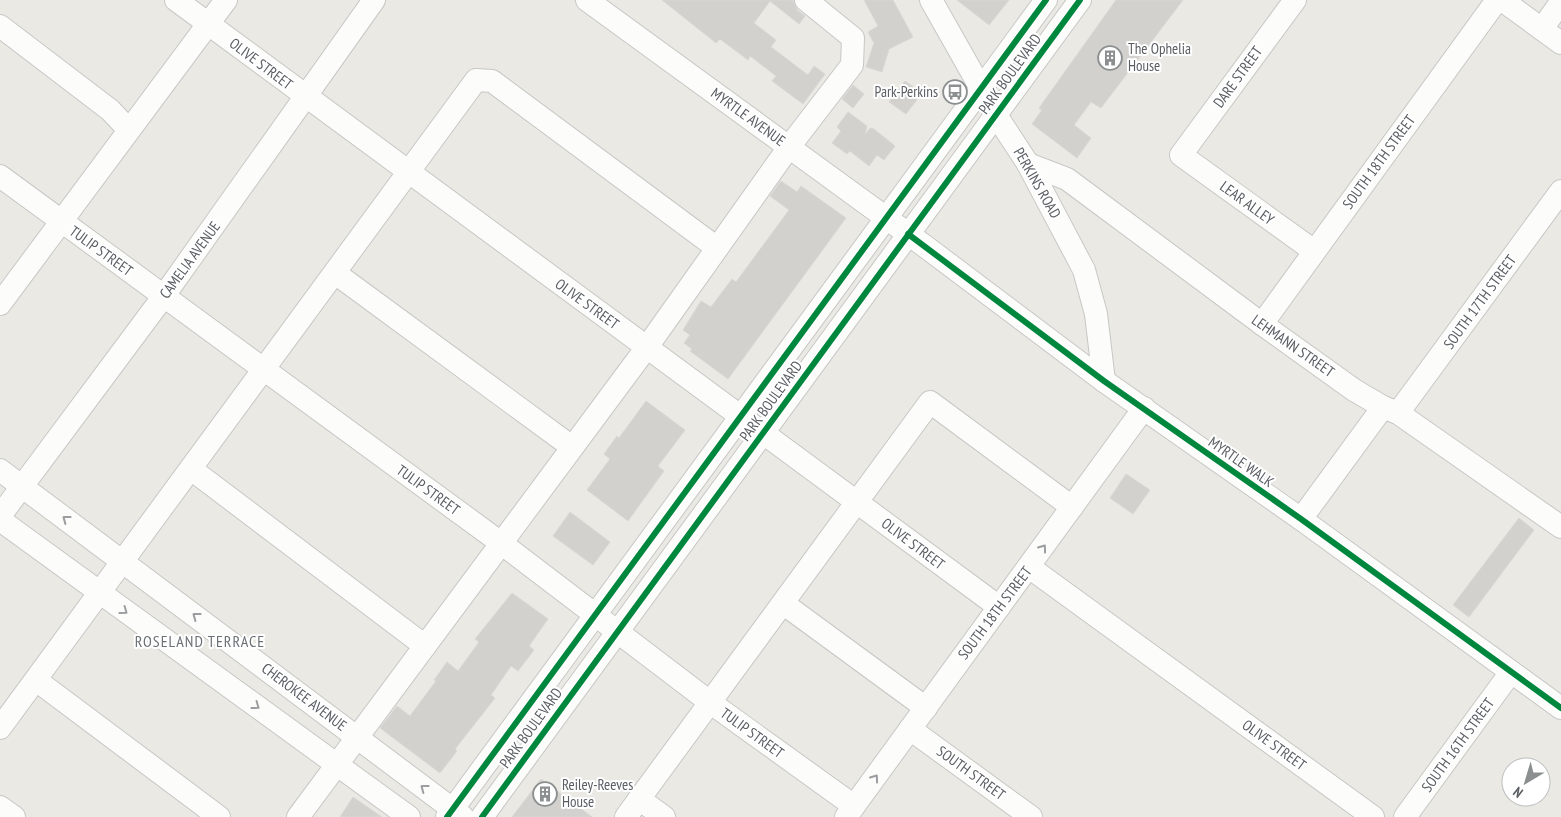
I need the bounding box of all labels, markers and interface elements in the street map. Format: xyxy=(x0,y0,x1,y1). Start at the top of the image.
street label: PARK BOULEVARD xyxy=(974,30,1045,118)
street label: OLIVE STREET xyxy=(226,34,297,94)
place label: The Ophelia House xyxy=(1128,39,1191,75)
street label: DARE STREET xyxy=(1209,42,1266,111)
building icon: The Ophelia House xyxy=(1097,45,1123,71)
bus stop icon: Park-Perkins xyxy=(942,79,968,105)
place label: Park-Perkins xyxy=(875,82,938,101)
street label: MYRTLE AVENUE xyxy=(707,83,789,150)
street label: SOUTH 18TH STREET xyxy=(1338,111,1419,212)
street label: PERKINS ROAD xyxy=(1010,144,1065,222)
street label: LEAR ALLEY xyxy=(1216,177,1278,229)
street label: CAMELIA AVENUE xyxy=(155,217,224,302)
street label: TULIP STREET xyxy=(66,221,137,280)
street label: SOUTH 17TH STREET xyxy=(1439,251,1520,352)
street label: OLIVE STREET xyxy=(552,274,623,333)
street label: LEHMANN STREET xyxy=(1248,310,1339,381)
street label: PARK BOULEVARD xyxy=(735,357,806,445)
street label: MYRTLE WALK xyxy=(1205,432,1278,491)
street label: TULIP STREET xyxy=(393,460,464,519)
street label: OLIVE STREET xyxy=(878,514,949,574)
one-way arrow xyxy=(62,516,72,525)
one-way arrow xyxy=(1037,544,1046,554)
street label: SOUTH 18TH STREET xyxy=(953,562,1036,663)
one-way arrow xyxy=(119,604,128,614)
one-way arrow xyxy=(193,614,202,622)
district label: ROSELAND TERRACE xyxy=(135,631,265,651)
street label: CHEROKEE AVENUE xyxy=(258,658,351,735)
street label: PARK BOULEVARD xyxy=(495,684,566,772)
street label: SOUTH 16TH STREET xyxy=(1417,694,1498,795)
one-way arrow xyxy=(250,700,260,709)
street label: TULIP STREET xyxy=(717,703,788,762)
street label: OLIVE STREET xyxy=(1239,715,1310,774)
street label: SOUTH STREET xyxy=(933,741,1010,804)
north arrow xyxy=(1501,757,1551,807)
place label: Reiley-Reeves House xyxy=(562,775,633,811)
one-way arrow xyxy=(869,775,877,784)
building icon: Reiley-Reeves House xyxy=(532,781,558,807)
text: N xyxy=(1509,783,1527,802)
one-way arrow xyxy=(421,785,430,793)

